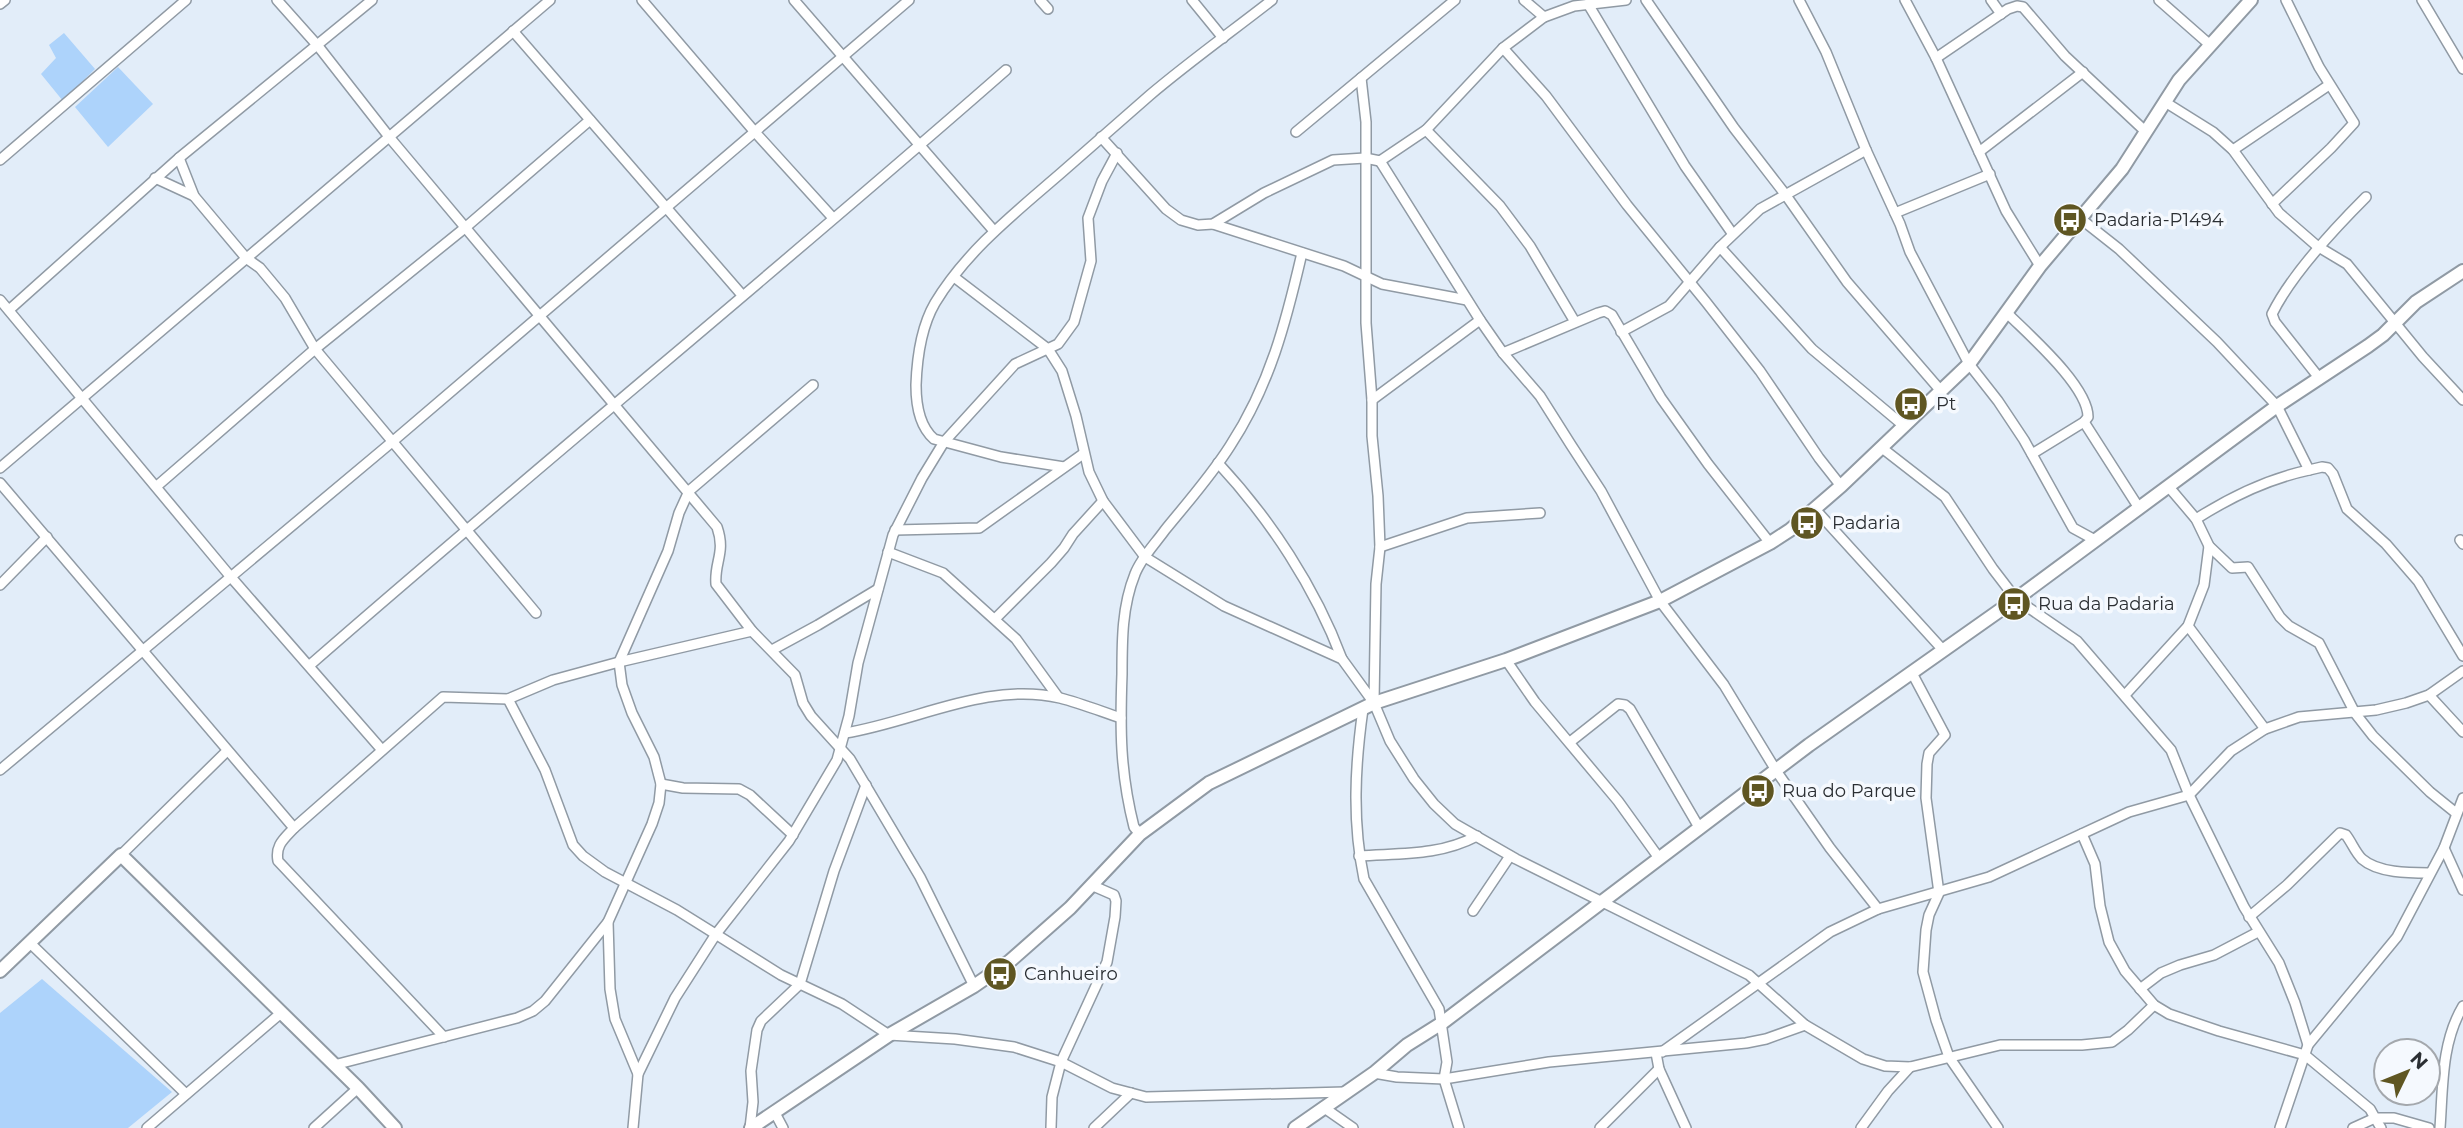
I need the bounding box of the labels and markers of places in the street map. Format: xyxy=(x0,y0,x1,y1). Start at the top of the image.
bus stop icon: Padaria-P1494 xyxy=(2051,201,2089,239)
place label: Padaria-P1494 xyxy=(2094,209,2224,231)
bus stop icon: Pt xyxy=(1892,385,1930,423)
place label: Pt xyxy=(1936,393,1956,415)
bus stop icon: Padaria xyxy=(1788,504,1826,542)
place label: Padaria xyxy=(1832,512,1901,534)
bus stop icon: Rua da Padaria xyxy=(1995,585,2033,623)
place label: Rua da Padaria xyxy=(2038,593,2175,615)
bus stop icon: Rua do Parque xyxy=(1739,772,1777,810)
place label: Rua do Parque xyxy=(1782,780,1916,802)
bus stop icon: Canhueiro xyxy=(981,955,1019,993)
place label: Canhueiro xyxy=(1024,963,1118,985)

